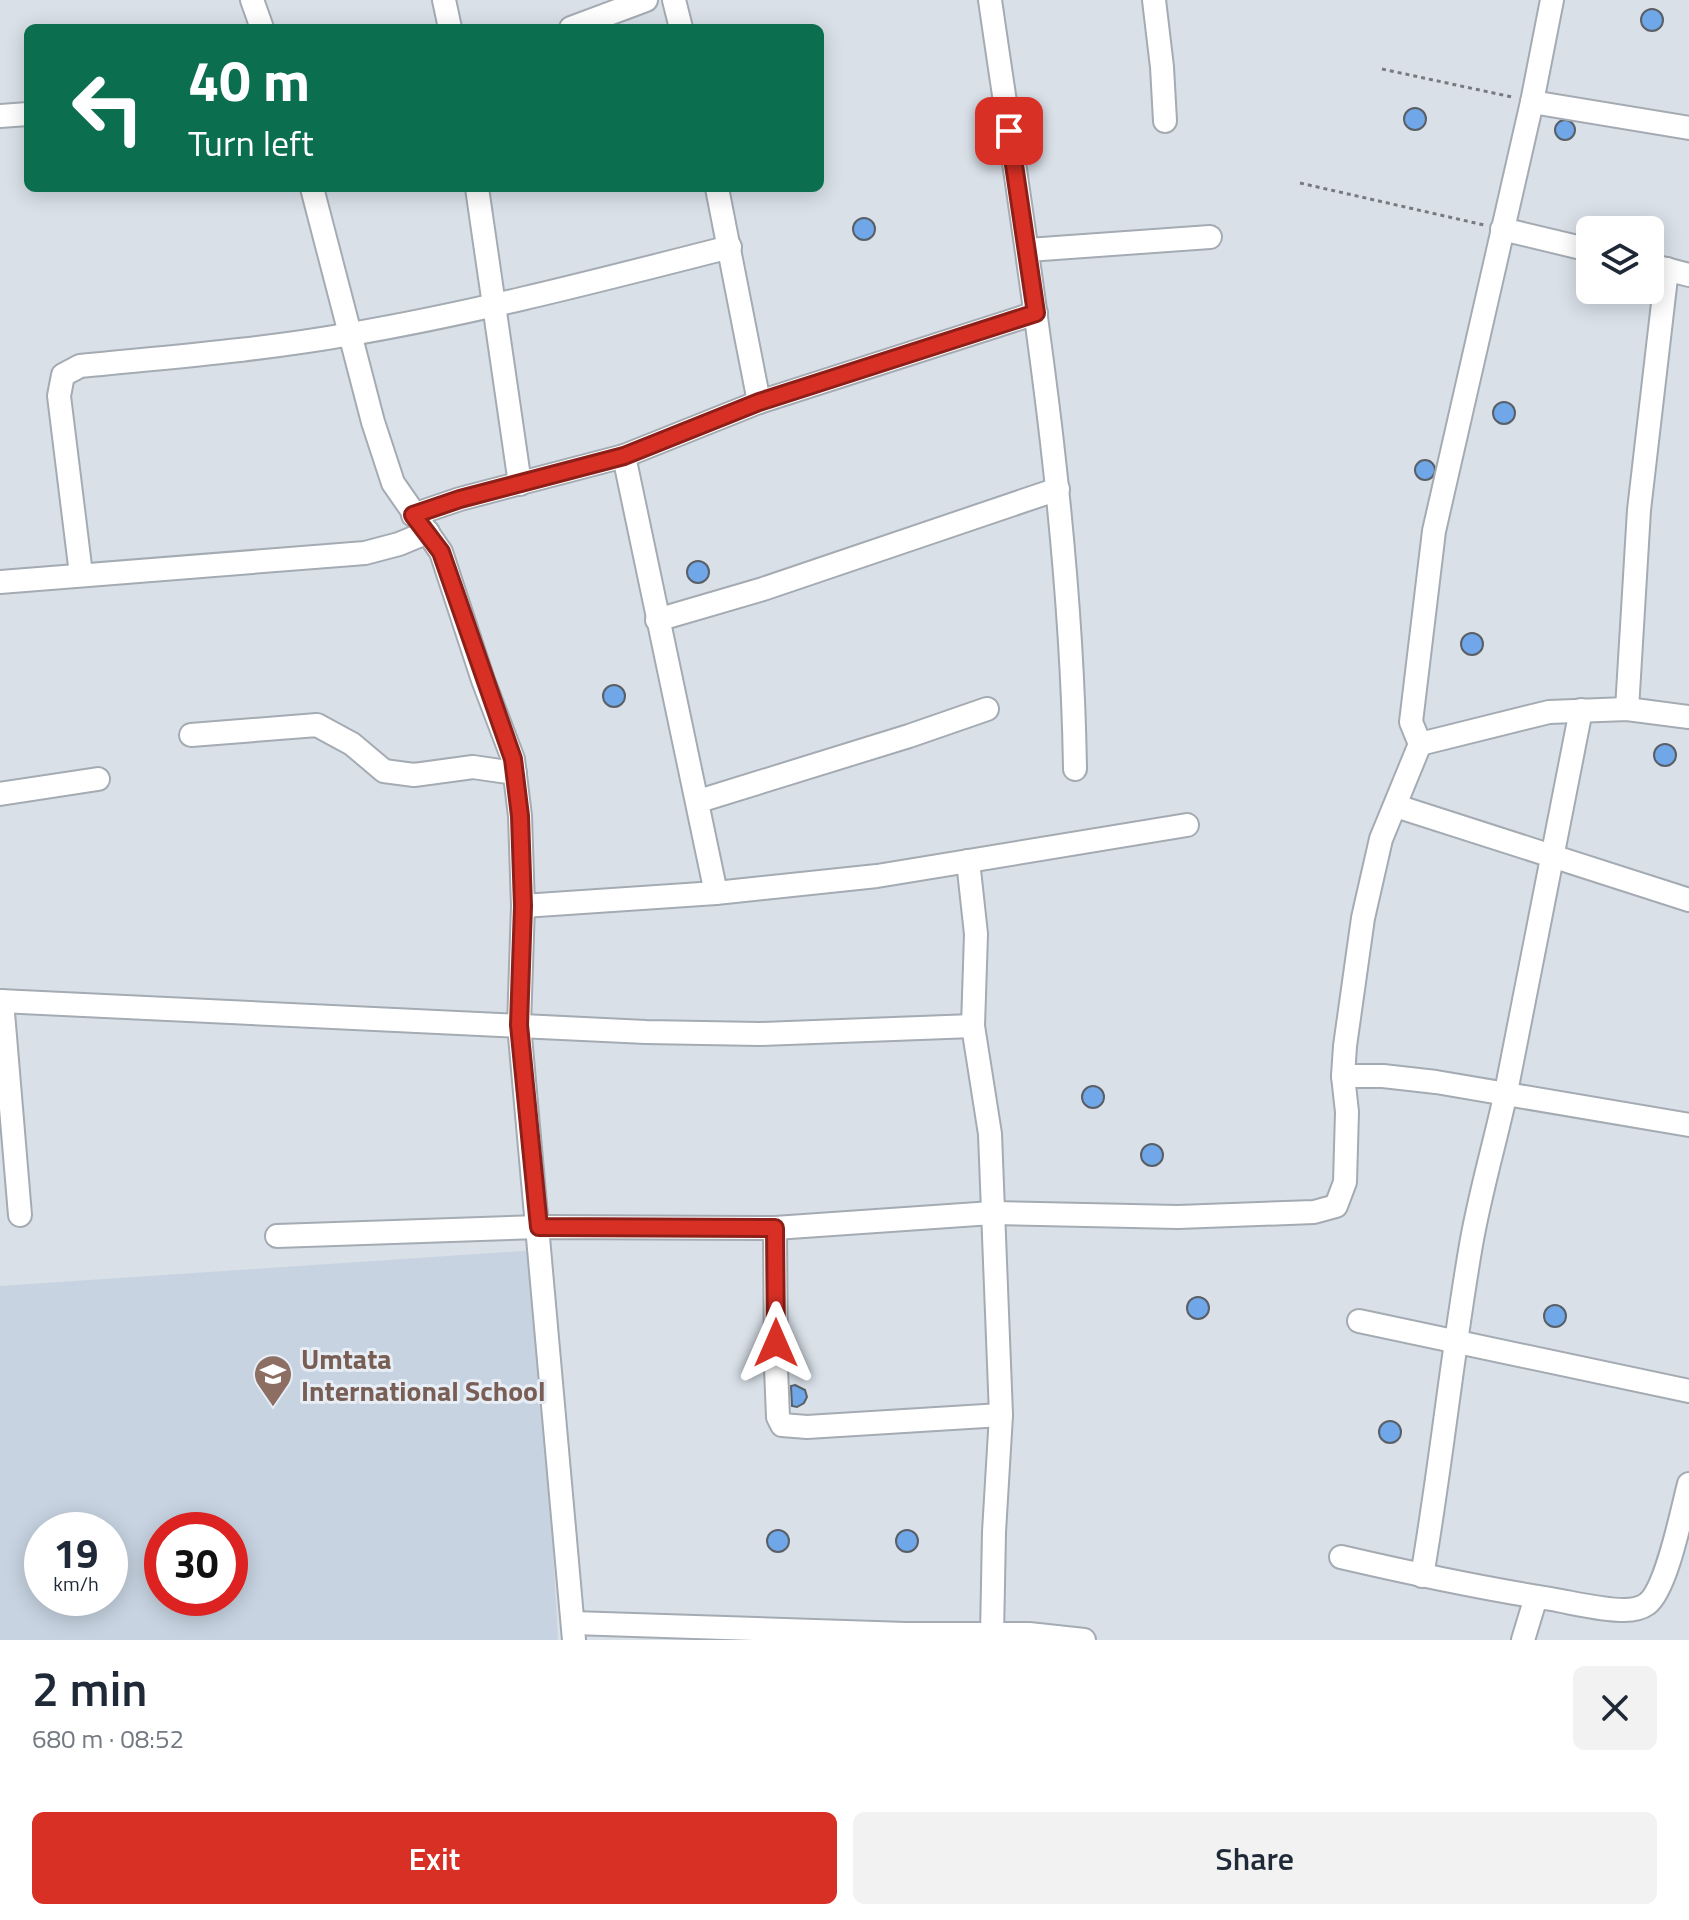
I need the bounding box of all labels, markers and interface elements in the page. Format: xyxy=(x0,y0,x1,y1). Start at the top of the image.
text: 40 m xyxy=(188,38,310,123)
icon: left xyxy=(56,56,160,160)
pin xyxy=(975,97,1043,165)
icon: arrive xyxy=(987,109,1031,153)
text: Turn left xyxy=(188,115,314,170)
map controls xyxy=(1576,216,1664,304)
button: layers xyxy=(1576,216,1664,304)
position arrow xyxy=(734,1301,818,1385)
place label: Umtata International School xyxy=(301,1337,546,1412)
school or university icon: Umtata International School xyxy=(252,1353,294,1408)
speed limit sign: 30 xyxy=(144,1512,248,1616)
text: 19 xyxy=(54,1523,98,1584)
text: km/h xyxy=(53,1568,99,1599)
text: 2 min xyxy=(32,1652,147,1725)
button: close xyxy=(1573,1666,1657,1750)
text: 680 m · 08:52 xyxy=(32,1719,184,1758)
button: Exit xyxy=(32,1812,837,1904)
button: Share xyxy=(853,1812,1657,1904)

